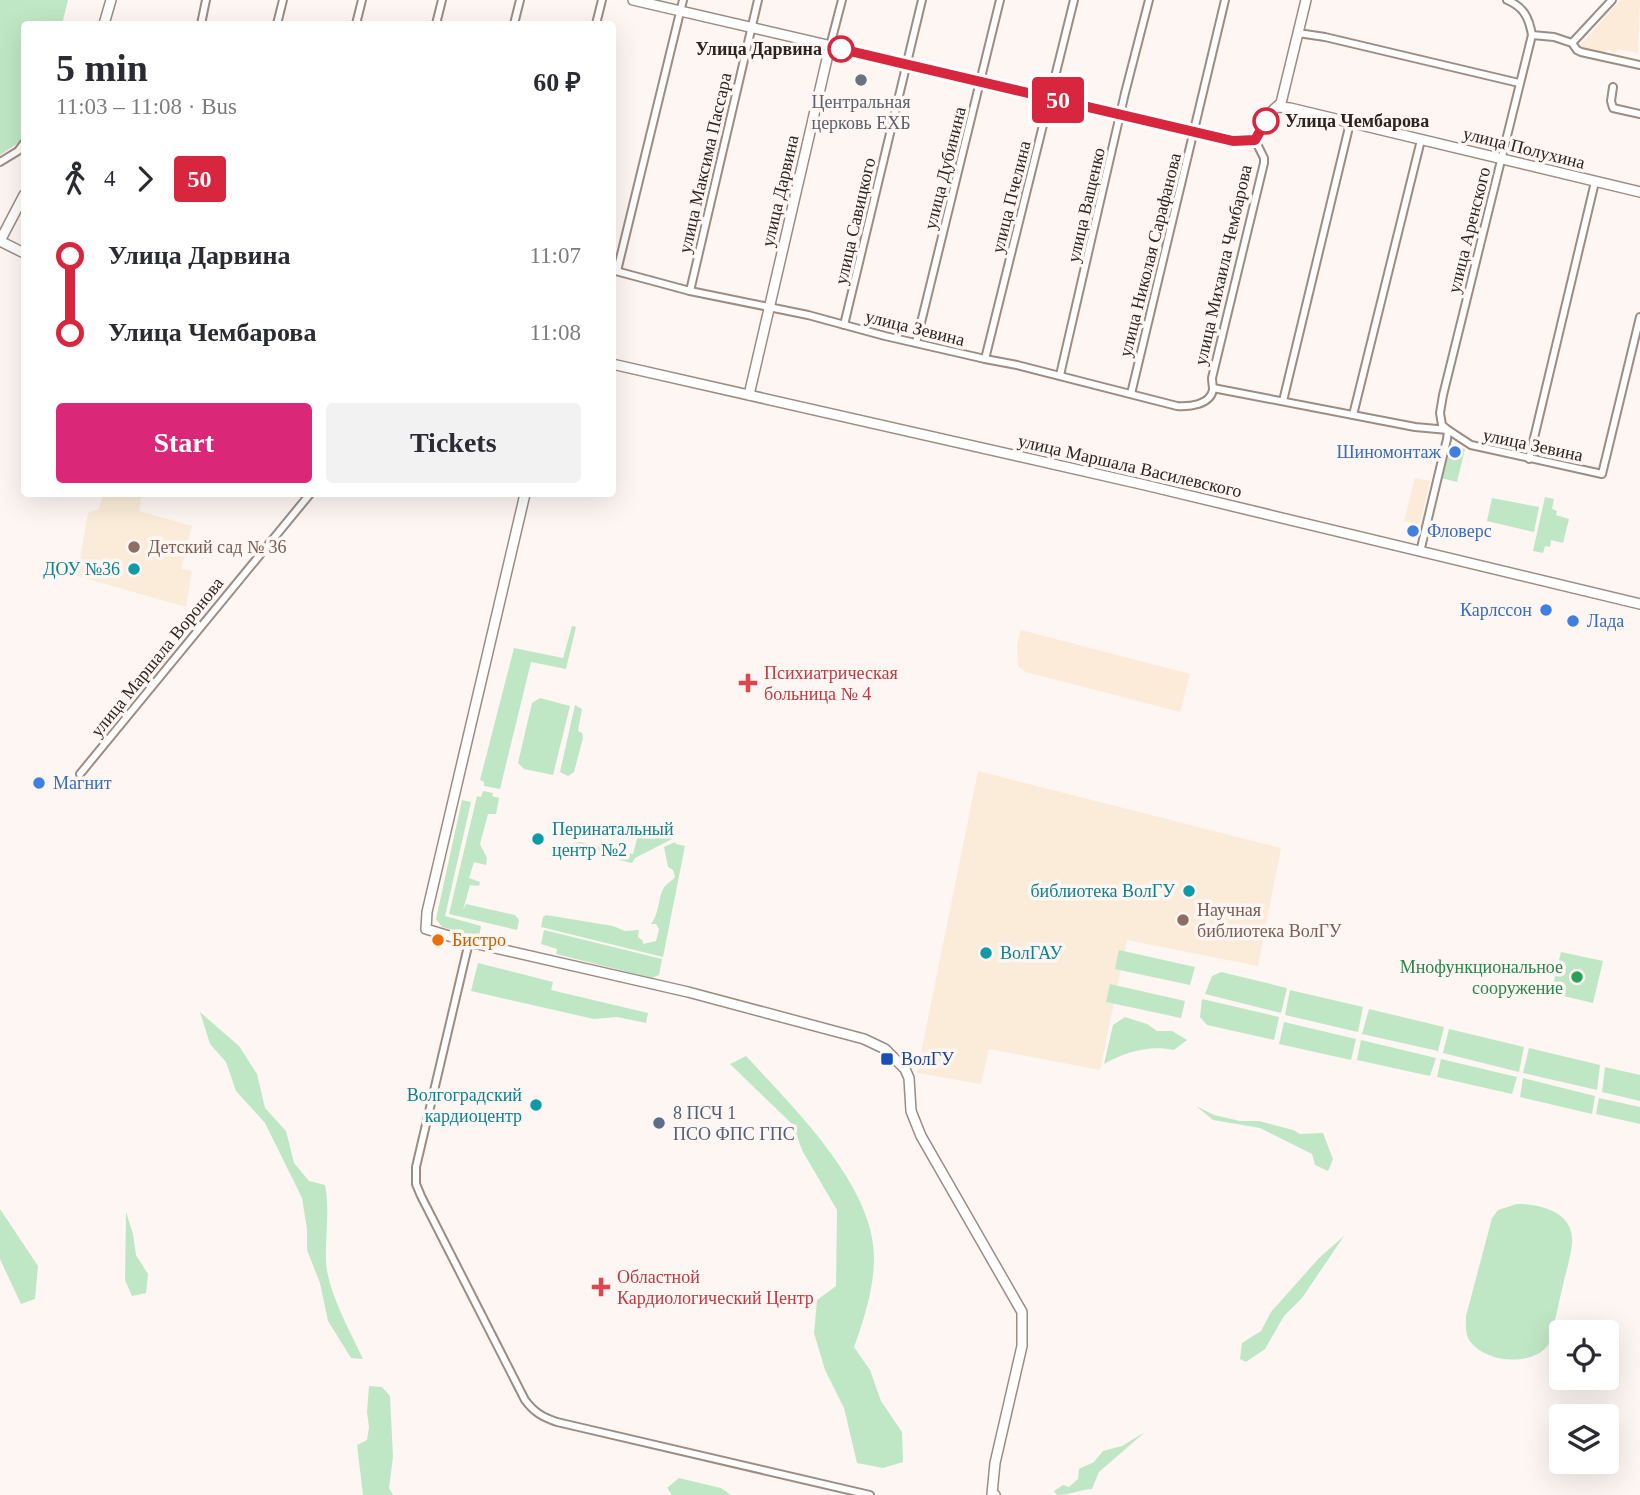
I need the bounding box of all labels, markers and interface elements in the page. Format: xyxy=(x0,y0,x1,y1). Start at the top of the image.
marker: Улица Дарвина xyxy=(828,36,854,62)
place label: Улица Дарвина xyxy=(696,39,822,59)
text: 5 min xyxy=(56,47,148,89)
text: 60 ₽ xyxy=(533,68,581,97)
street label: улица Максима Пассара xyxy=(674,71,736,255)
marker: Центральная церковь ЕХБ xyxy=(853,72,869,88)
line badge: 50 xyxy=(1026,77,1090,123)
text: 50 xyxy=(1046,87,1070,113)
place label: Центральная церковь ЕХБ xyxy=(812,92,911,133)
text: 11:03 – 11:08 · Bus xyxy=(56,94,237,119)
street label: улица Дубинина xyxy=(920,105,970,231)
marker: Улица Чембарова xyxy=(1253,108,1279,134)
place label: Улица Чембарова xyxy=(1285,111,1429,131)
street label: улица Полухина xyxy=(1461,123,1587,173)
street label: улица Дарвина xyxy=(757,133,803,249)
street label: улица Пчелина xyxy=(987,139,1035,255)
street label: улица Ващенко xyxy=(1063,146,1109,264)
street label: улица Николая Сарафанова xyxy=(1115,151,1185,359)
street label: улица Савицкого xyxy=(831,156,879,286)
icon: walk xyxy=(56,160,94,198)
icon: forward xyxy=(126,160,164,198)
street label: улица Михаила Чембарова xyxy=(1190,163,1256,367)
street label: улица Аренского xyxy=(1444,165,1494,295)
text: 4 xyxy=(104,166,116,191)
text: 50 xyxy=(188,166,212,192)
text: Улица Дарвина xyxy=(108,241,291,270)
text: 11:07 xyxy=(529,243,581,268)
street label: улица Зевина xyxy=(863,306,967,350)
text: Улица Чембарова xyxy=(108,318,316,347)
text: 11:08 xyxy=(529,320,581,345)
button: Start xyxy=(56,403,312,483)
button: Tickets xyxy=(326,403,581,483)
street label: улица Зевина xyxy=(1481,425,1585,465)
street label: улица Маршала Василевского xyxy=(1016,430,1244,502)
place label: Шиномонтаж xyxy=(1336,442,1442,462)
marker: Шиномонтаж xyxy=(1447,444,1463,460)
place label: Фловерс xyxy=(1427,521,1492,541)
marker: Фловерс xyxy=(1405,523,1421,539)
place label: Детский сад № 36 xyxy=(148,537,287,557)
marker: Детский сад № 36 xyxy=(126,539,142,555)
place label: ДОУ №36 xyxy=(43,559,120,579)
marker: ДОУ №36 xyxy=(126,561,142,577)
street label: улица Маршала Воронова xyxy=(87,573,227,741)
place label: Карлссон xyxy=(1460,600,1532,620)
marker: Карлссон xyxy=(1538,602,1554,618)
place label: Лада xyxy=(1587,611,1624,631)
marker: Лада xyxy=(1565,613,1581,629)
place label: Психиатрическая больница № 4 xyxy=(764,663,898,704)
marker: Психиатрическая больница № 4 xyxy=(738,673,758,693)
place label: Магнит xyxy=(53,773,112,793)
marker: Магнит xyxy=(31,775,47,791)
place label: Перинатальный центр №2 xyxy=(552,819,674,860)
marker: Перинатальный центр №2 xyxy=(530,831,546,847)
place label: библиотека ВолГУ xyxy=(1030,881,1175,901)
marker: библиотека ВолГУ xyxy=(1181,883,1197,899)
place label: Научная библиотека ВолГУ xyxy=(1197,900,1342,941)
marker: Научная библиотека ВолГУ xyxy=(1175,912,1191,928)
place label: Бистро xyxy=(452,930,506,950)
marker: Бистро xyxy=(430,932,446,948)
place label: ВолГАУ xyxy=(1000,943,1063,963)
marker: ВолГАУ xyxy=(978,945,994,961)
place label: Мнофункциональное сооружение xyxy=(1400,957,1563,998)
marker: Мнофункциональное сооружение xyxy=(1569,969,1585,985)
place label: ВолГУ xyxy=(901,1049,954,1069)
marker: ВолГУ xyxy=(879,1051,895,1067)
place label: Волгоградский кардиоцентр xyxy=(407,1085,522,1126)
marker: Волгоградский кардиоцентр xyxy=(528,1097,544,1113)
place label: 8 ПСЧ 1 ПСО ФПС ГПС xyxy=(673,1103,795,1144)
marker: 8 ПСЧ 1 ПСО ФПС ГПС xyxy=(651,1115,667,1131)
place label: Областной Кардиологический Центр xyxy=(617,1267,814,1308)
marker: Областной Кардиологический Центр xyxy=(591,1277,611,1297)
map controls xyxy=(1549,1320,1619,1474)
button: locate xyxy=(1549,1320,1619,1390)
button: layers xyxy=(1549,1404,1619,1474)

